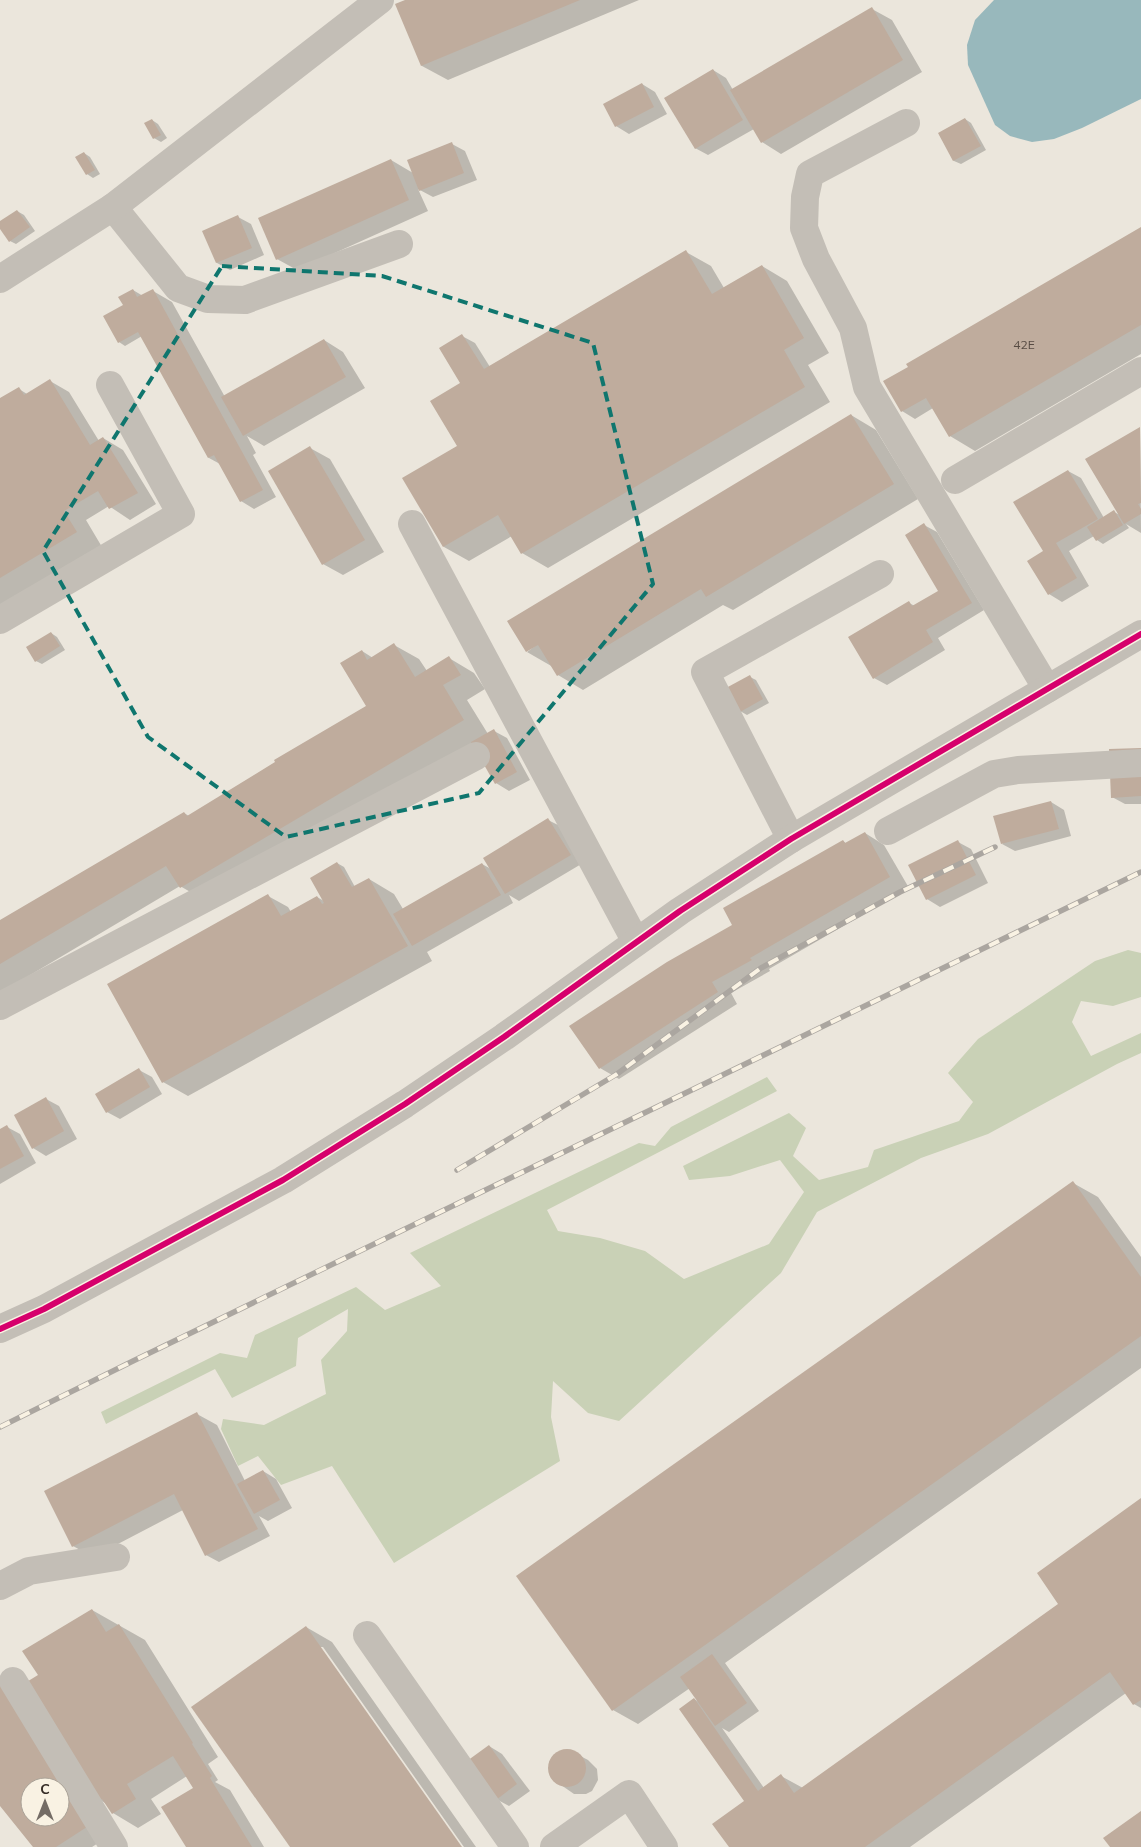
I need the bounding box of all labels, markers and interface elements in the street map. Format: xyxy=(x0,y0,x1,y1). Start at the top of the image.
house number: 42Е xyxy=(1013,337,1035,352)
north arrow xyxy=(20,1777,70,1827)
text: С xyxy=(40,1780,50,1798)

